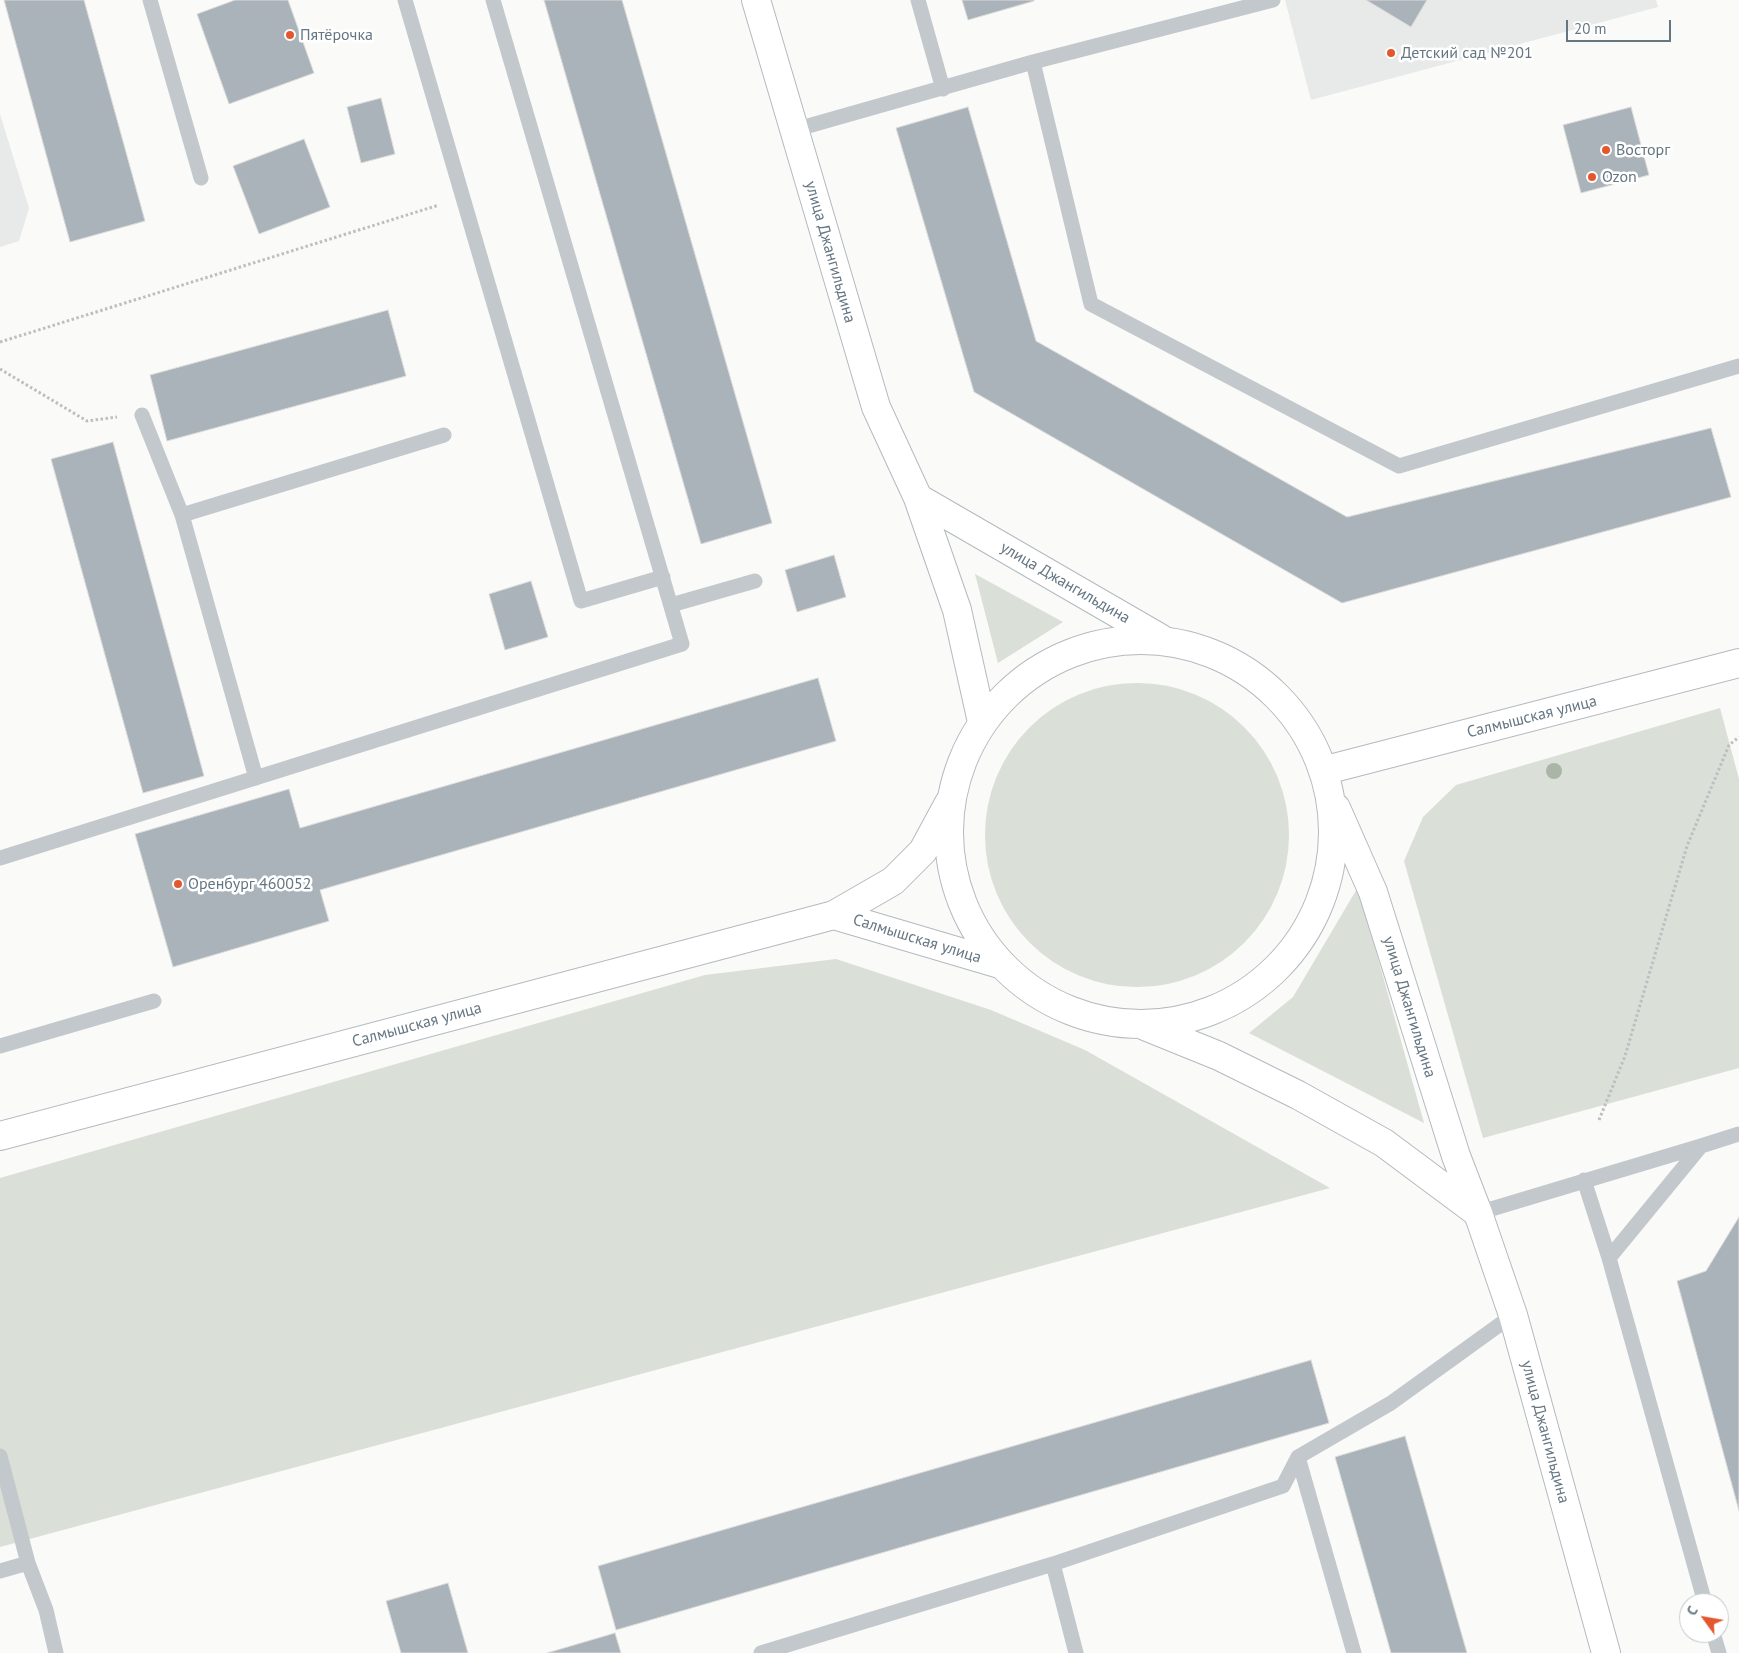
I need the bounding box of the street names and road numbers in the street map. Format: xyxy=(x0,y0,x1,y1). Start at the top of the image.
street label: улица Джангильдина xyxy=(801,179,859,325)
street label: улица Джангильдина xyxy=(997,538,1133,628)
street label: Салмышская улица xyxy=(1465,692,1599,742)
street label: Салмышская улица xyxy=(851,910,983,968)
street label: улица Джангильдина xyxy=(1378,934,1440,1080)
street label: Салмышская улица xyxy=(350,998,484,1052)
street label: улица Джангильдина xyxy=(1517,1359,1573,1505)

